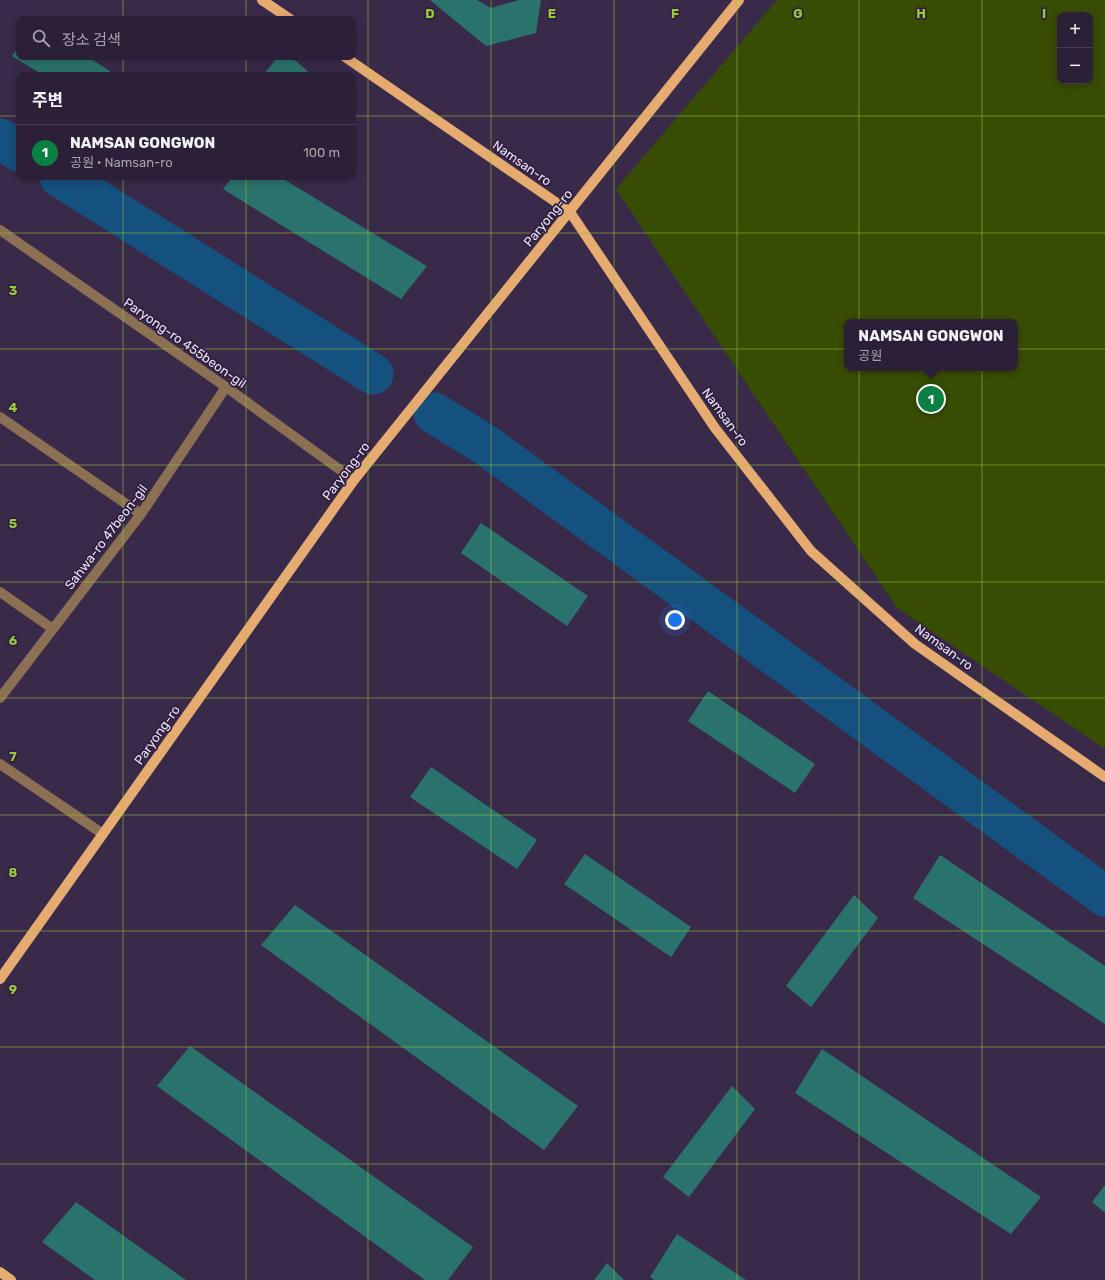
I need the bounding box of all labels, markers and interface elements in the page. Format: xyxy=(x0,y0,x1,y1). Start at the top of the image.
text: D xyxy=(425,6,435,21)
text: E xyxy=(548,6,556,21)
text: F xyxy=(671,6,679,21)
text: G xyxy=(793,6,803,21)
text: H xyxy=(916,6,926,21)
text: I xyxy=(1042,6,1046,21)
map controls xyxy=(1057,12,1093,84)
button: + xyxy=(1057,12,1093,48)
search box xyxy=(16,16,356,60)
icon: search xyxy=(30,27,52,49)
text: 장소 검색 xyxy=(62,31,121,49)
button: − xyxy=(1057,48,1093,84)
text: 주변 xyxy=(32,90,63,110)
text: NAMSAN GONGWON xyxy=(70,134,215,152)
street label: Namsan-ro xyxy=(490,137,554,189)
text: 1 xyxy=(42,145,48,160)
text: 100 m xyxy=(303,145,340,160)
text: 공원 · Namsan-ro xyxy=(70,155,173,170)
street label: Paryong-ro xyxy=(520,186,576,250)
text: 3 xyxy=(9,283,18,298)
street label: Paryong-ro 455beon-gil xyxy=(120,295,249,392)
popup xyxy=(844,319,1018,371)
text: NAMSAN GONGWON xyxy=(858,327,1004,345)
text: 공원 xyxy=(858,348,882,363)
pin: 1 xyxy=(918,384,944,414)
street label: Namsan-ro xyxy=(699,385,751,449)
text: 4 xyxy=(9,400,18,415)
street label: Paryong-ro xyxy=(319,439,374,504)
street label: Sahwa-ro 47beon-gil xyxy=(62,482,151,593)
text: 5 xyxy=(9,516,17,531)
your location xyxy=(665,610,685,630)
street label: Namsan-ro xyxy=(912,621,976,673)
text: 6 xyxy=(9,633,18,648)
street label: Paryong-ro xyxy=(131,702,184,768)
text: 7 xyxy=(9,749,17,764)
text: 8 xyxy=(9,865,18,880)
text: 9 xyxy=(9,982,17,997)

